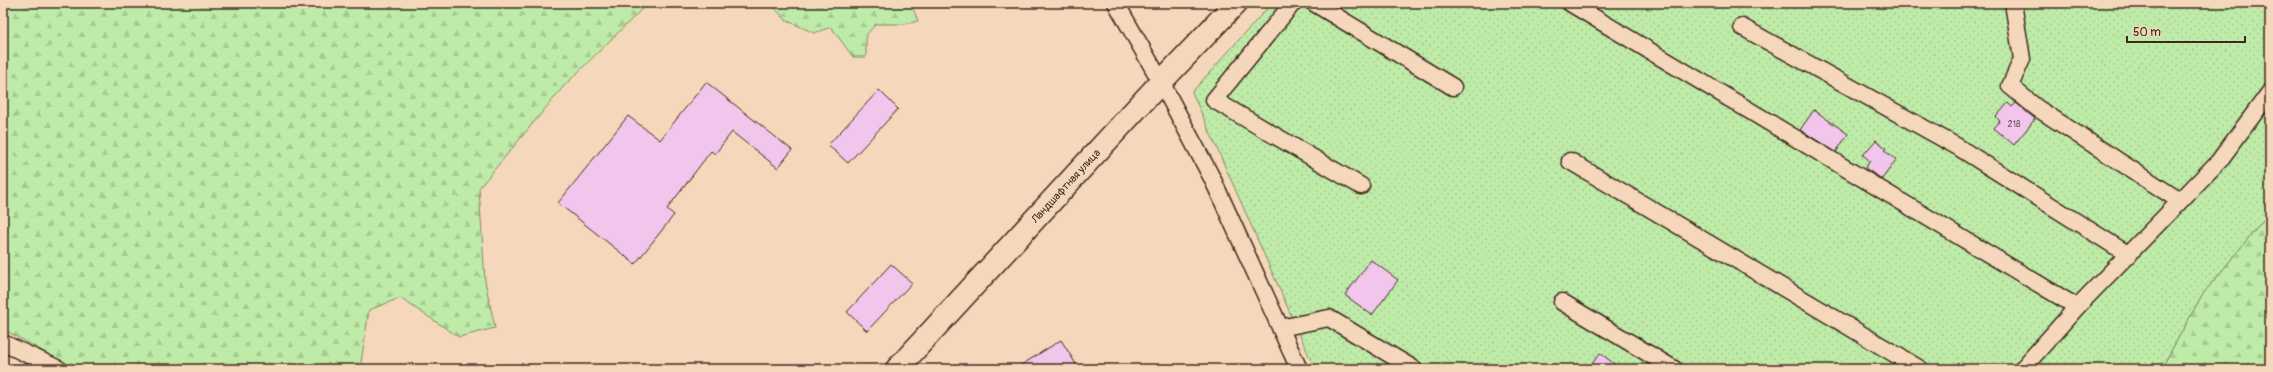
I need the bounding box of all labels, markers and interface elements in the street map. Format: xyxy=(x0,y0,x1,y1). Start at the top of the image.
scale bar xyxy=(2127,18,2245,44)
text: 50 m xyxy=(2133,25,2161,40)
house number: 218 xyxy=(2007,119,2021,130)
street label: Ландшафтная улица xyxy=(1028,146,1103,226)

